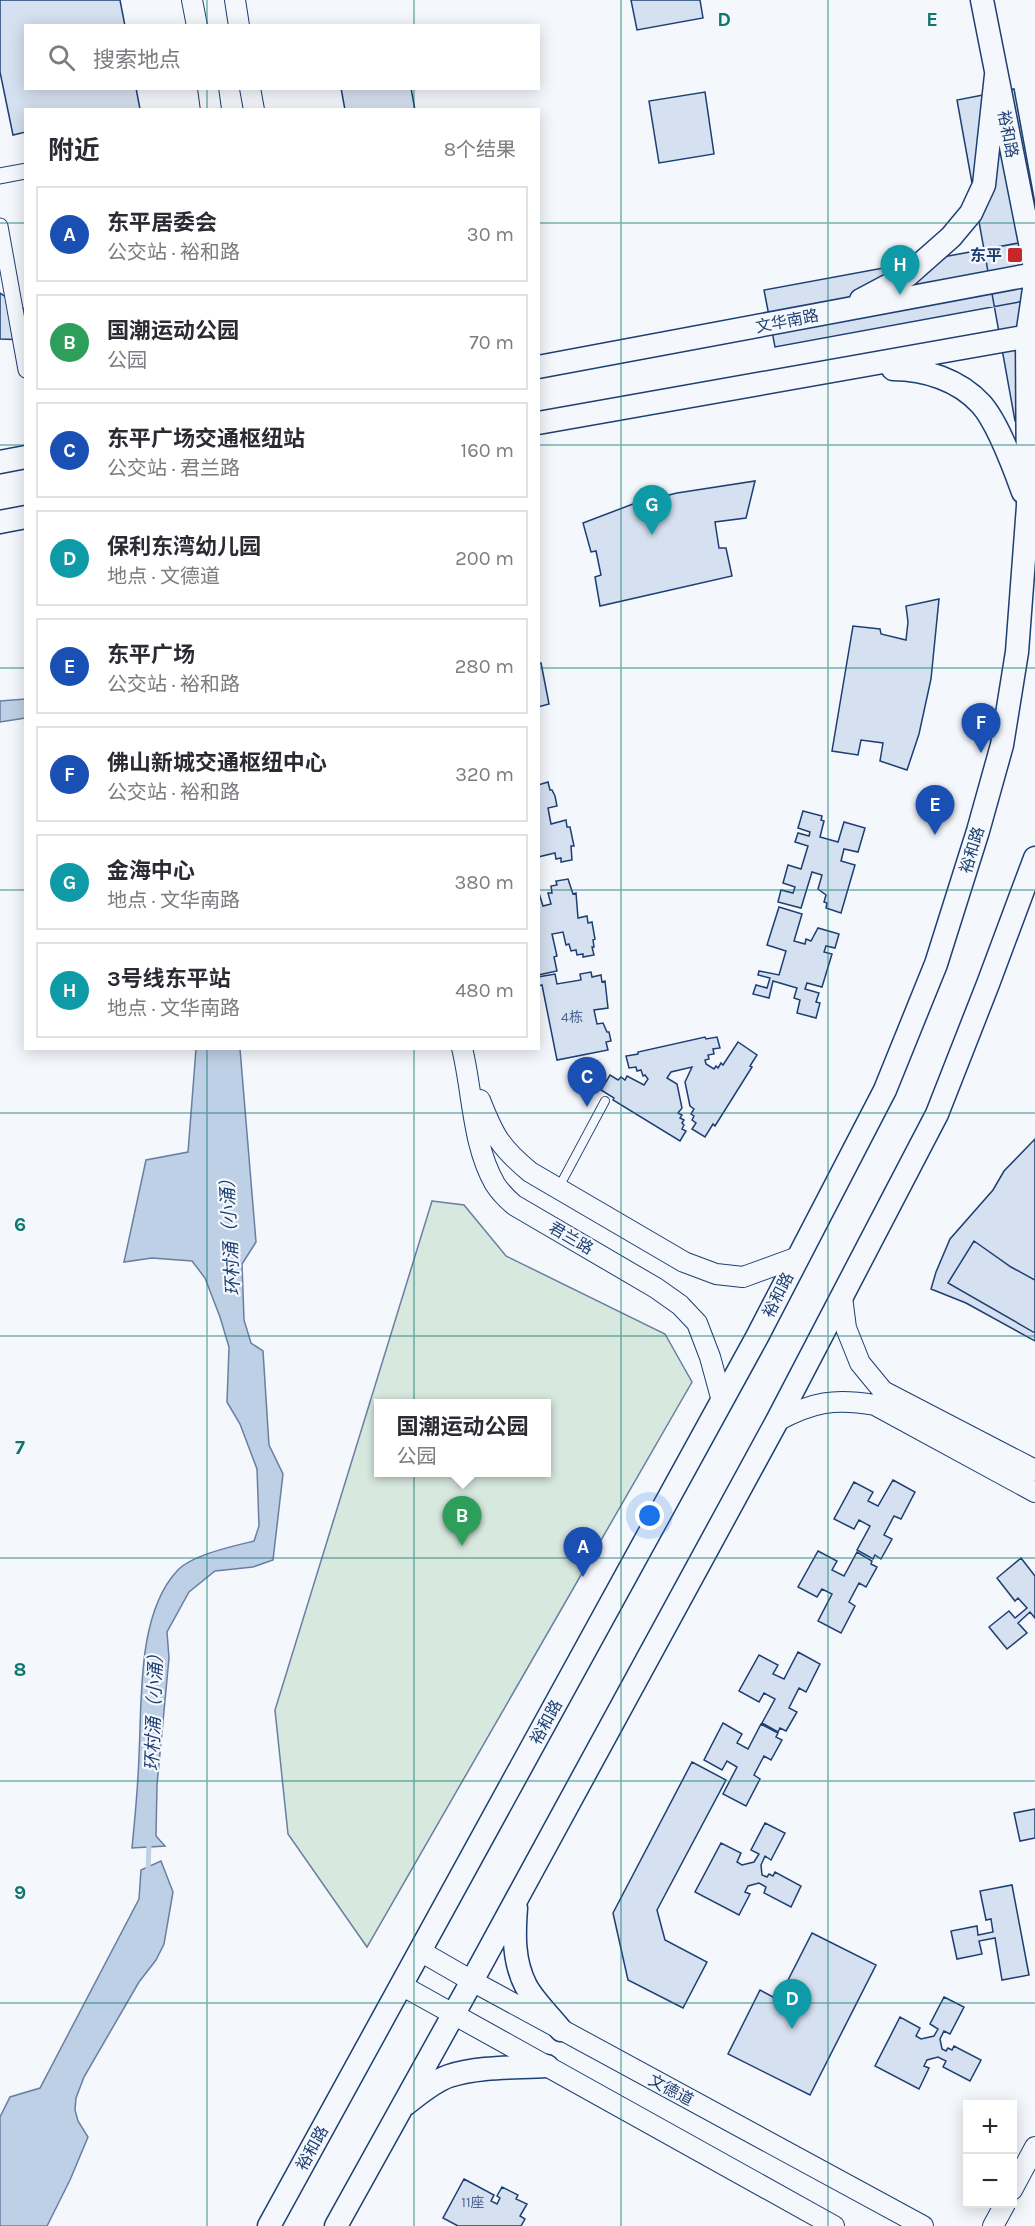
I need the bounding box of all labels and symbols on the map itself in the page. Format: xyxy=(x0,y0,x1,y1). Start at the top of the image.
text: D xyxy=(717,8,731,31)
text: E xyxy=(926,8,938,31)
street label: 裕和路 xyxy=(994,109,1022,159)
pin: H xyxy=(880,246,920,295)
place label: 东平 xyxy=(970,246,1002,265)
marker: 东平 xyxy=(1006,246,1024,264)
street label: 文华南路 xyxy=(754,306,820,336)
pin: G xyxy=(632,486,672,535)
pin: F xyxy=(962,704,1000,753)
pin: E xyxy=(916,786,954,835)
street label: 裕和路 xyxy=(956,824,988,876)
house number: 4栋 xyxy=(561,1009,583,1026)
pin: C xyxy=(568,1058,606,1107)
water label: 环村涌（小涌） xyxy=(216,1170,244,1296)
text: 6 xyxy=(14,1213,26,1236)
street label: 君兰路 xyxy=(545,1218,597,1258)
street label: 裕和路 xyxy=(759,1269,797,1321)
text: 7 xyxy=(15,1436,25,1459)
pin: B xyxy=(442,1496,482,1546)
your location xyxy=(635,1501,664,1530)
pin: A xyxy=(564,1528,602,1577)
water label: 环村涌（小涌） xyxy=(141,1645,167,1771)
text: 8 xyxy=(14,1658,26,1681)
street label: 裕和路 xyxy=(526,1696,566,1748)
text: 9 xyxy=(14,1881,26,1904)
pin: D xyxy=(772,1980,812,2029)
street label: 文德道 xyxy=(645,2070,697,2110)
street label: 裕和路 xyxy=(292,2122,332,2174)
house number: 11座 xyxy=(461,2194,485,2211)

